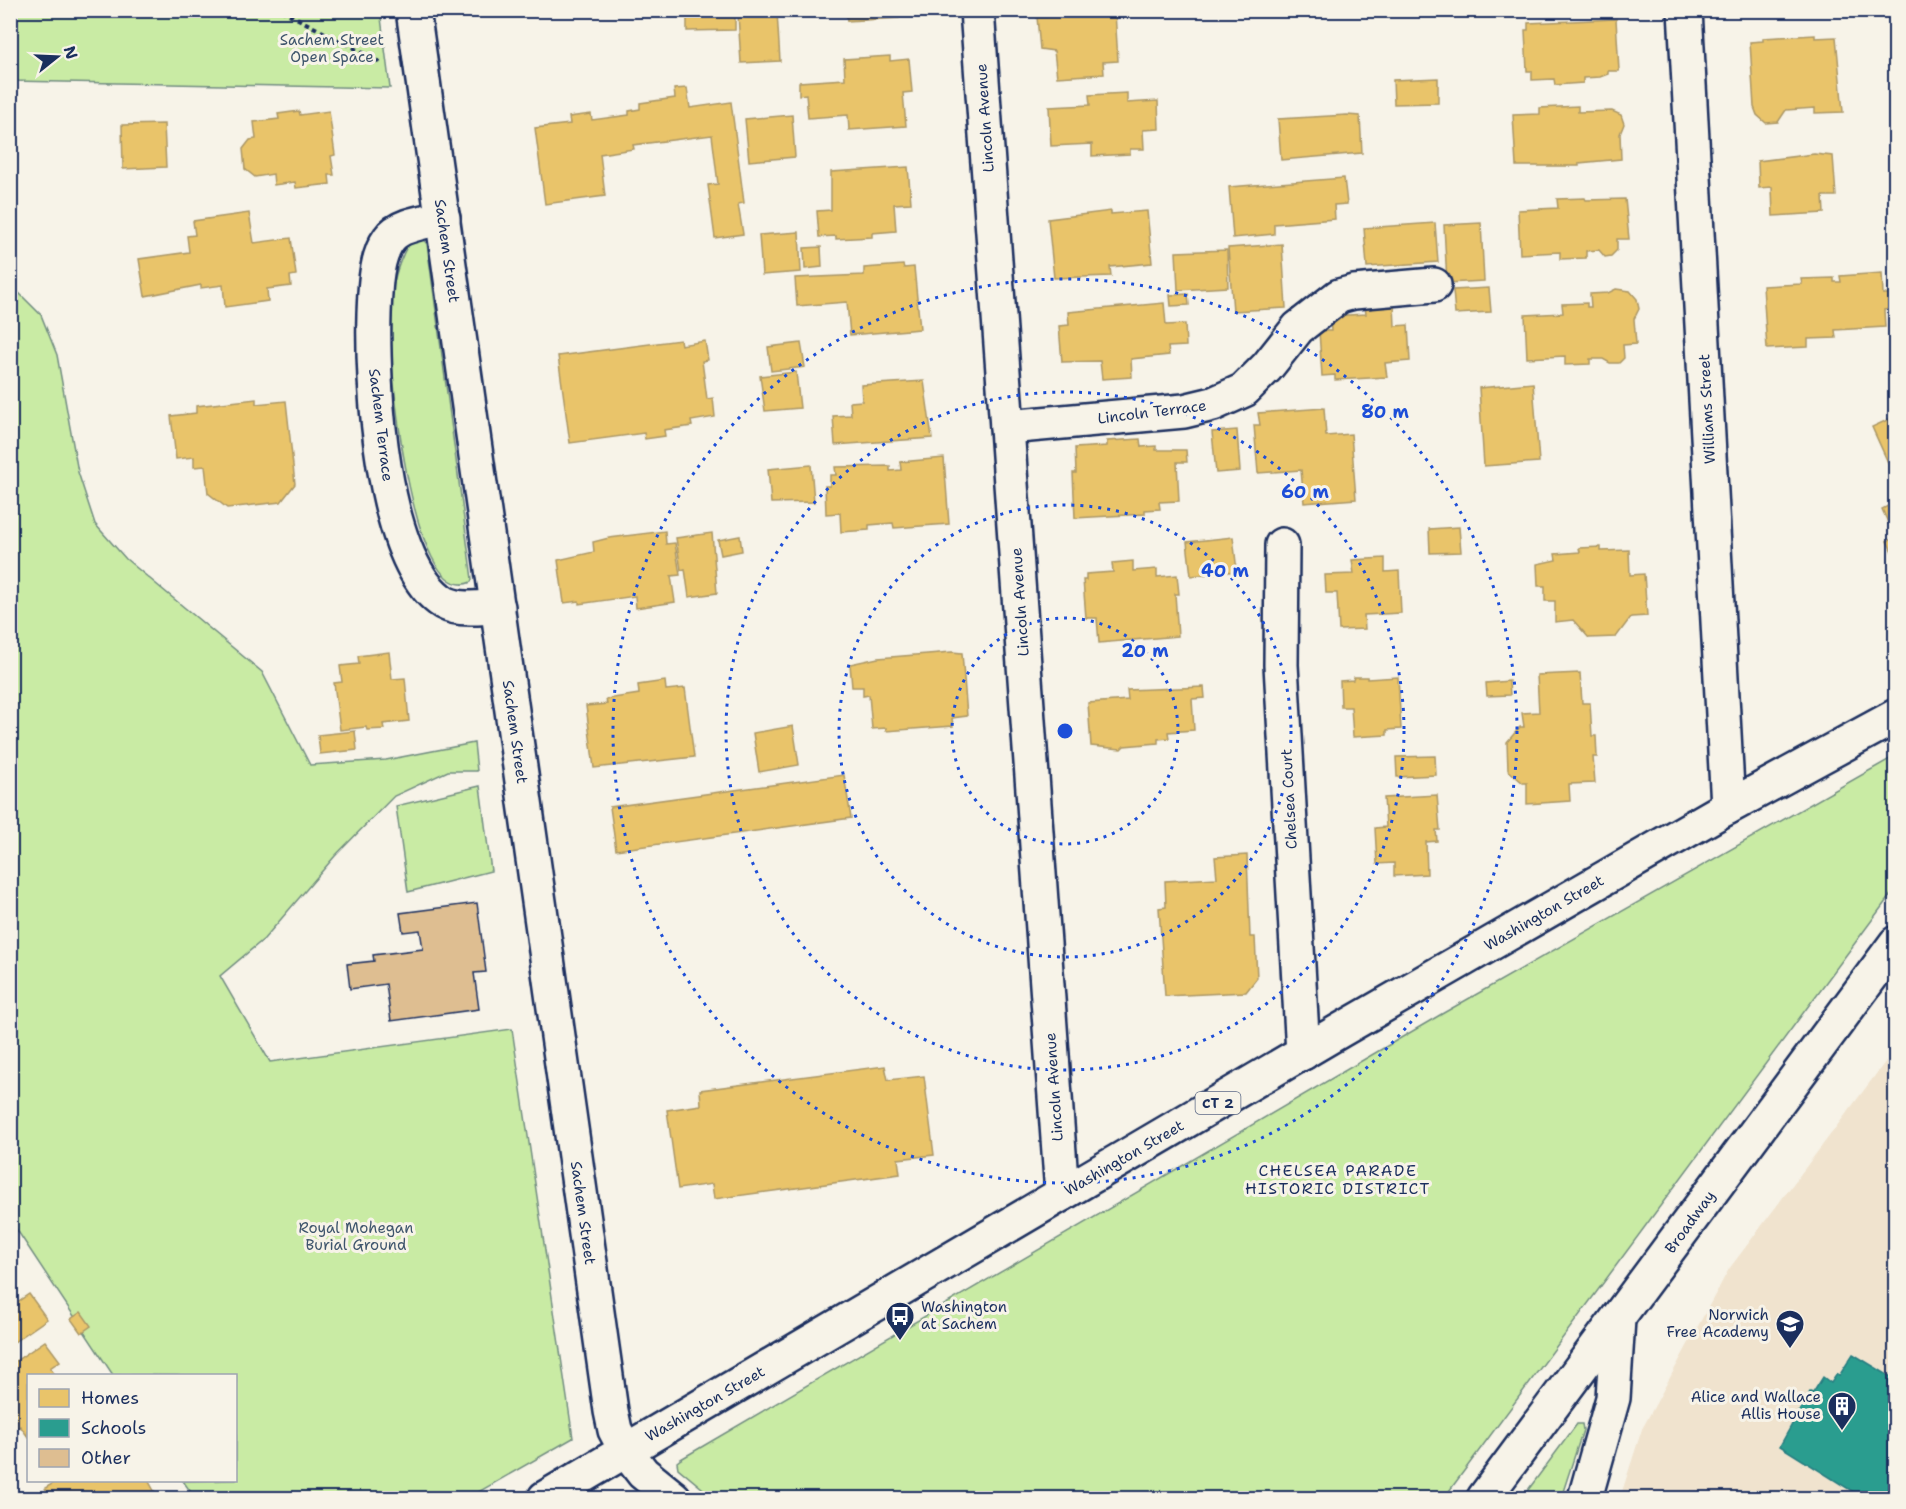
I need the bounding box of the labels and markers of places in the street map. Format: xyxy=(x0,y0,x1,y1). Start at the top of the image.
centre of rings xyxy=(1055,721,1075,741)
place label: Washington at Sachem xyxy=(921,1297,1007,1334)
bus stop icon: Washington at Sachem xyxy=(884,1300,916,1342)
place label: Norwich Free Academy xyxy=(1666,1305,1769,1342)
school or university icon: Norwich Free Academy xyxy=(1774,1308,1806,1350)
place label: Alice and Wallace Allis House xyxy=(1691,1387,1821,1424)
building icon: Alice and Wallace Allis House xyxy=(1826,1390,1858,1432)

